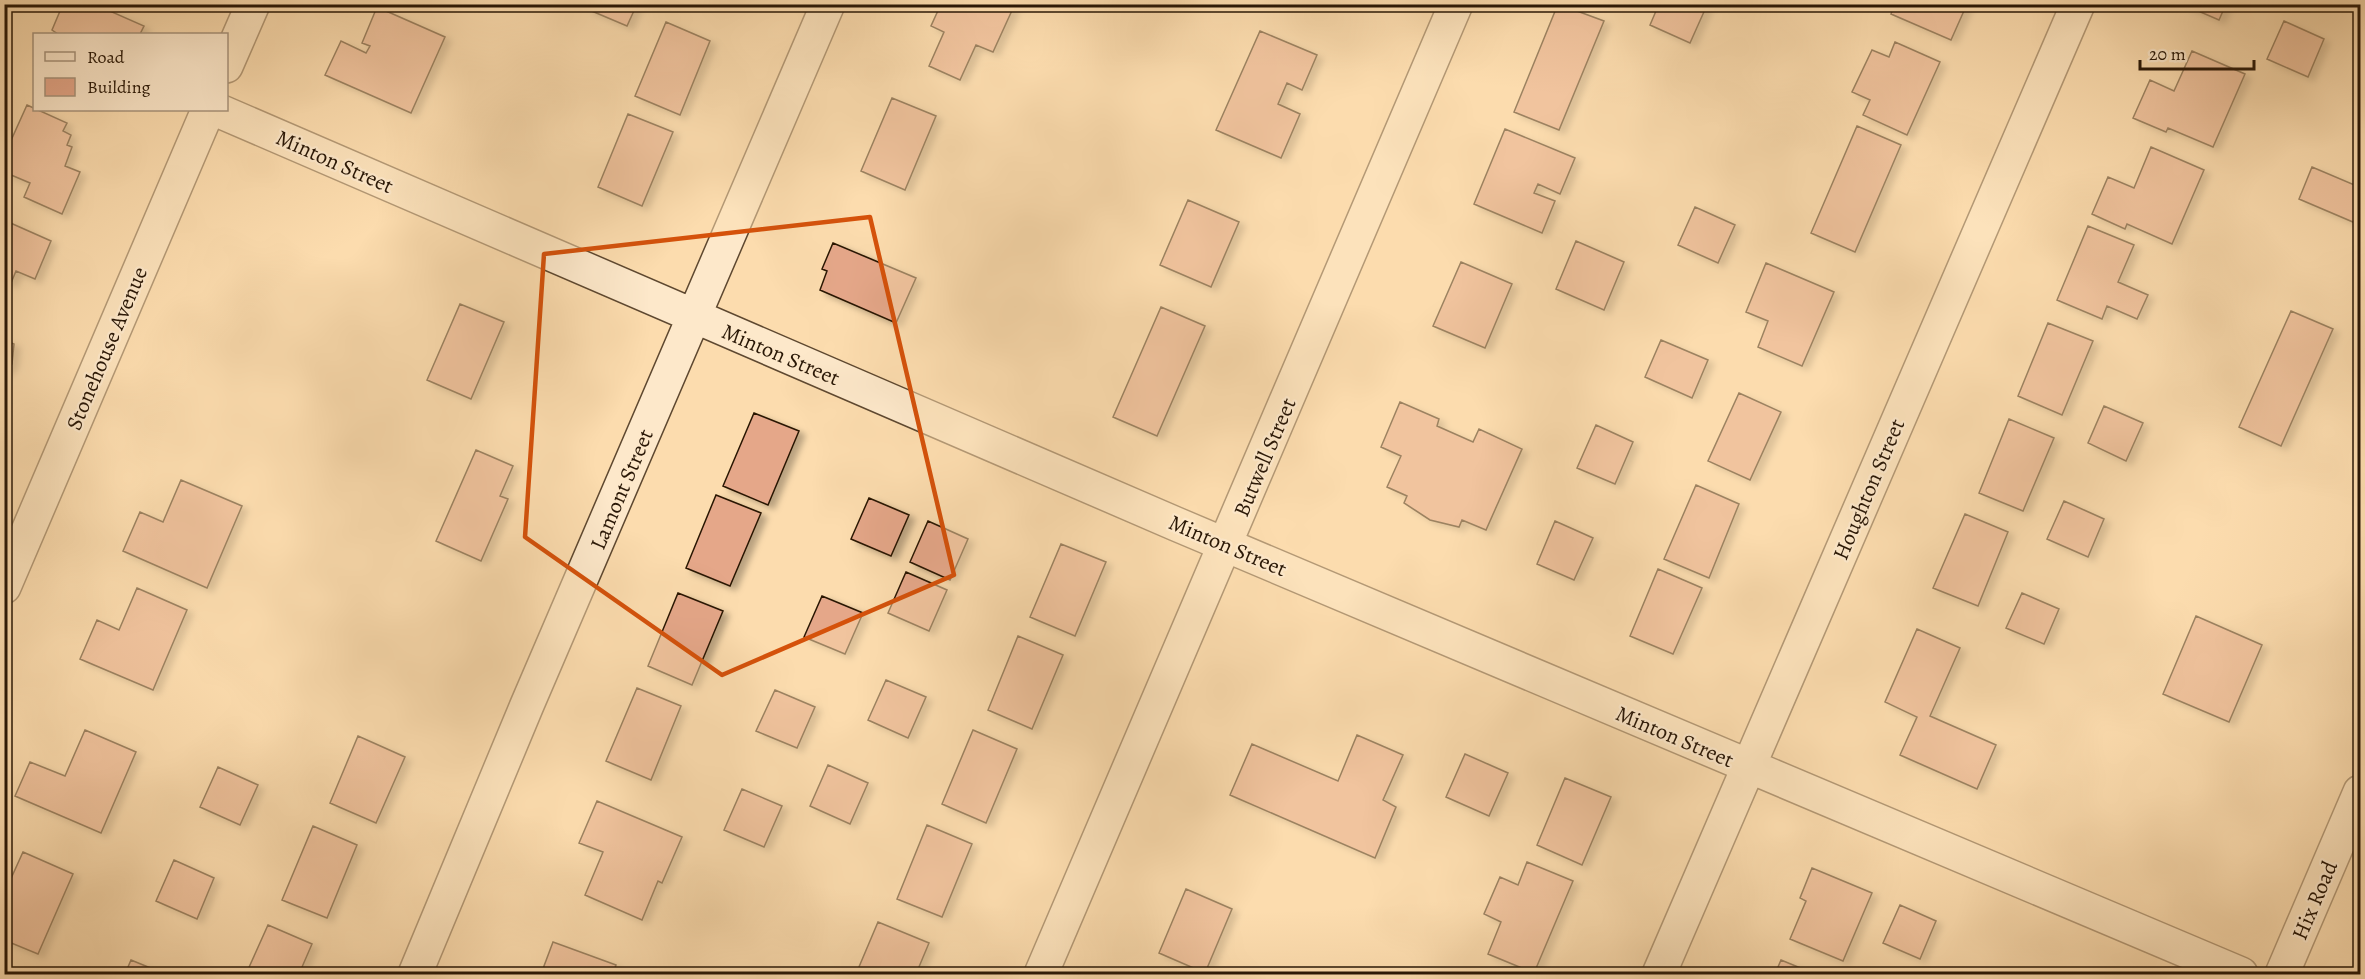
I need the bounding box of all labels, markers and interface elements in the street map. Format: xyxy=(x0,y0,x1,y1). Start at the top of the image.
legend xyxy=(33,33,228,111)
scale bar xyxy=(2140,33,2254,71)
text: 20 m xyxy=(2149,42,2186,66)
text: Road xyxy=(87,45,125,69)
text: Building xyxy=(87,75,151,99)
street label: Minton Street xyxy=(271,123,398,201)
street label: Stonehouse Avenue xyxy=(59,262,155,435)
street label: Minton Street xyxy=(717,317,844,393)
street label: Butwell Street xyxy=(1226,393,1303,521)
street label: Houghton Street xyxy=(1826,414,1912,565)
street label: Lamont Street xyxy=(583,424,661,554)
street label: Minton Street xyxy=(1164,508,1291,584)
street label: Minton Street xyxy=(1611,699,1738,775)
street label: Hix Road xyxy=(2285,856,2345,945)

